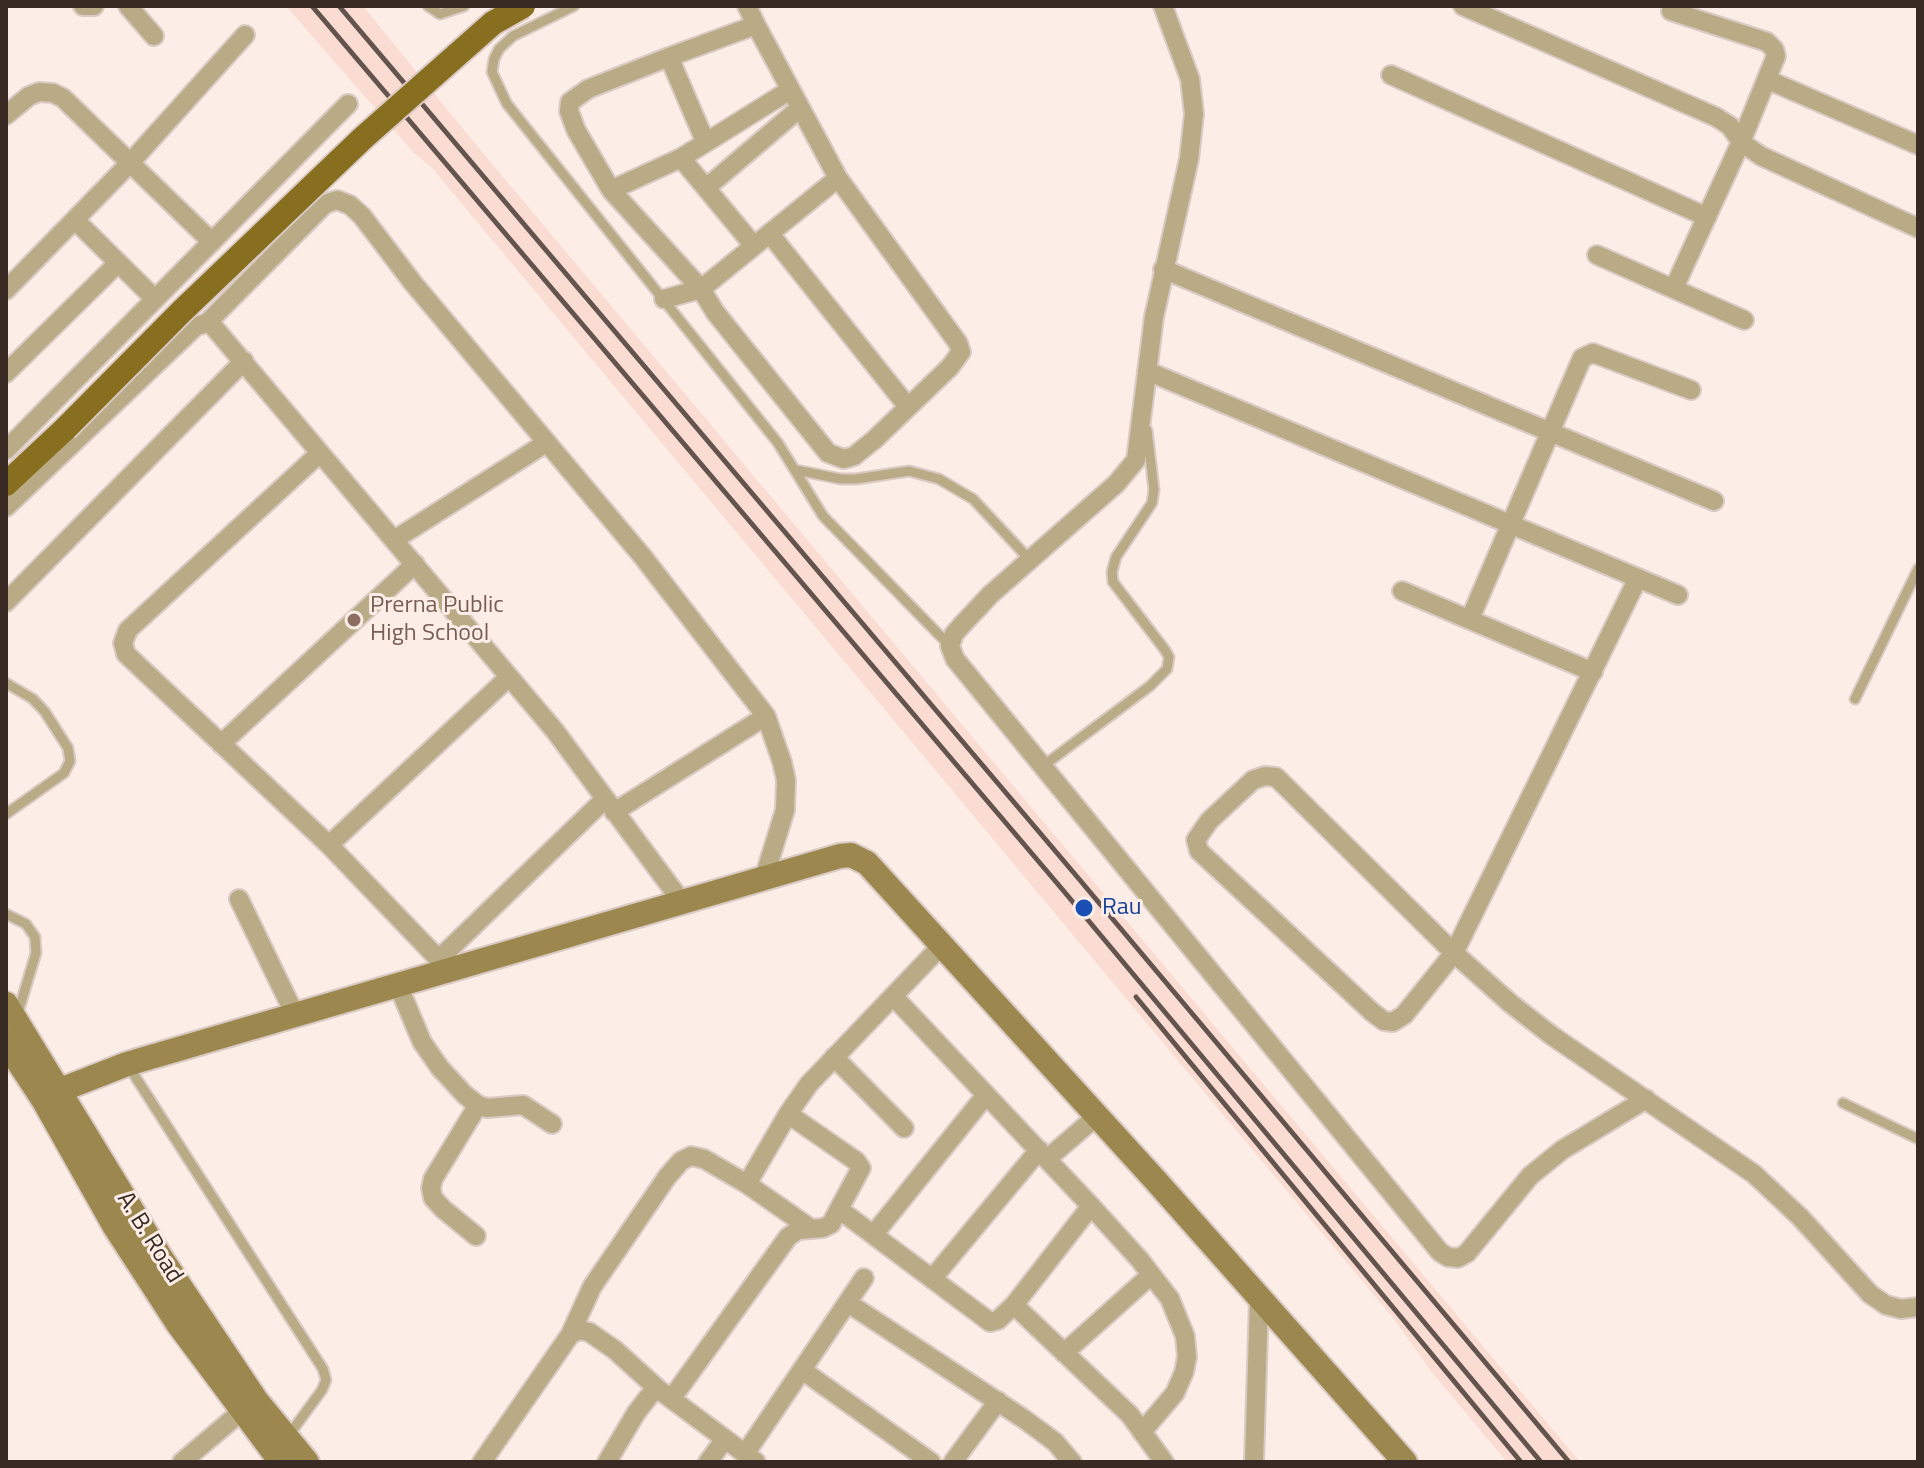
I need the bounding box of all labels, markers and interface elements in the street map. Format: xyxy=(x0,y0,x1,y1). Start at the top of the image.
place label: Prerna Public High School xyxy=(370,592,504,648)
marker: Prerna Public High School xyxy=(345,611,363,629)
place label: Rau xyxy=(1102,894,1142,922)
marker: Rau xyxy=(1073,897,1095,919)
street label: A. B. Road xyxy=(110,1187,188,1289)

